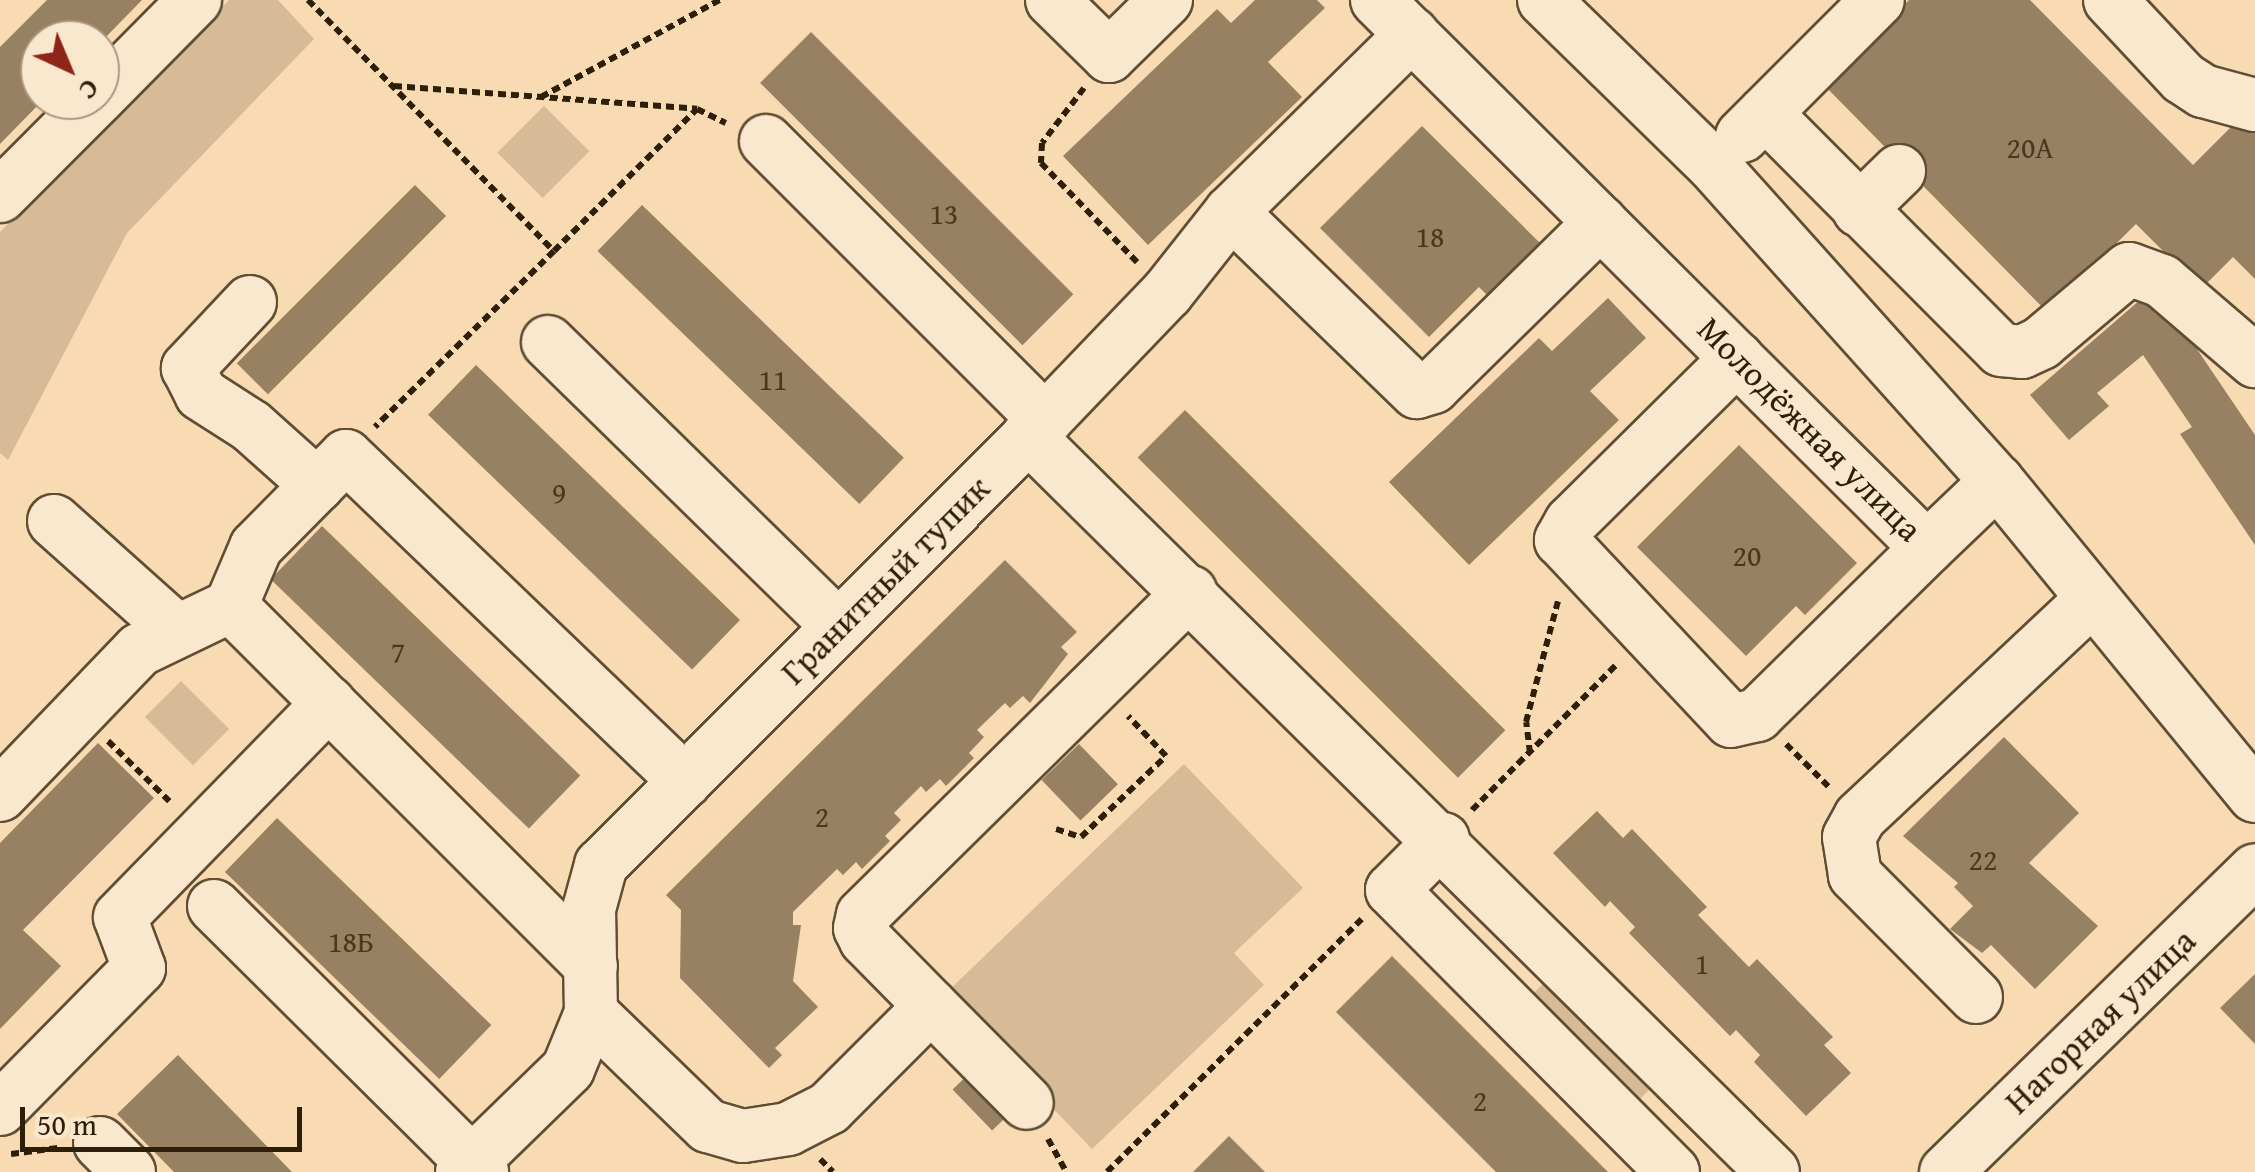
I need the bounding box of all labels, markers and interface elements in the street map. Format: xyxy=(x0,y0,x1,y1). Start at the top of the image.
north arrow xyxy=(20,20,120,120)
text: С xyxy=(70,70,110,111)
house number: 20А xyxy=(2006,129,2054,165)
house number: 13 xyxy=(930,195,958,231)
house number: 18 xyxy=(1416,218,1444,254)
street label: Молодёжная улица xyxy=(1689,308,1931,550)
house number: 11 xyxy=(759,361,787,397)
street label: Гранитный тупик xyxy=(772,467,998,693)
house number: 9 xyxy=(552,474,566,510)
house number: 20 xyxy=(1733,537,1761,573)
house number: 7 xyxy=(391,633,405,669)
house number: 2 xyxy=(815,798,829,834)
house number: 22 xyxy=(1969,841,1997,877)
street label: Нагорная улица xyxy=(1996,920,2204,1122)
house number: 18Б xyxy=(328,923,374,959)
house number: 1 xyxy=(1695,945,1709,981)
house number: 2 xyxy=(1473,1082,1487,1118)
scale bar xyxy=(25,1087,308,1149)
text: 50 m xyxy=(37,1102,97,1146)

